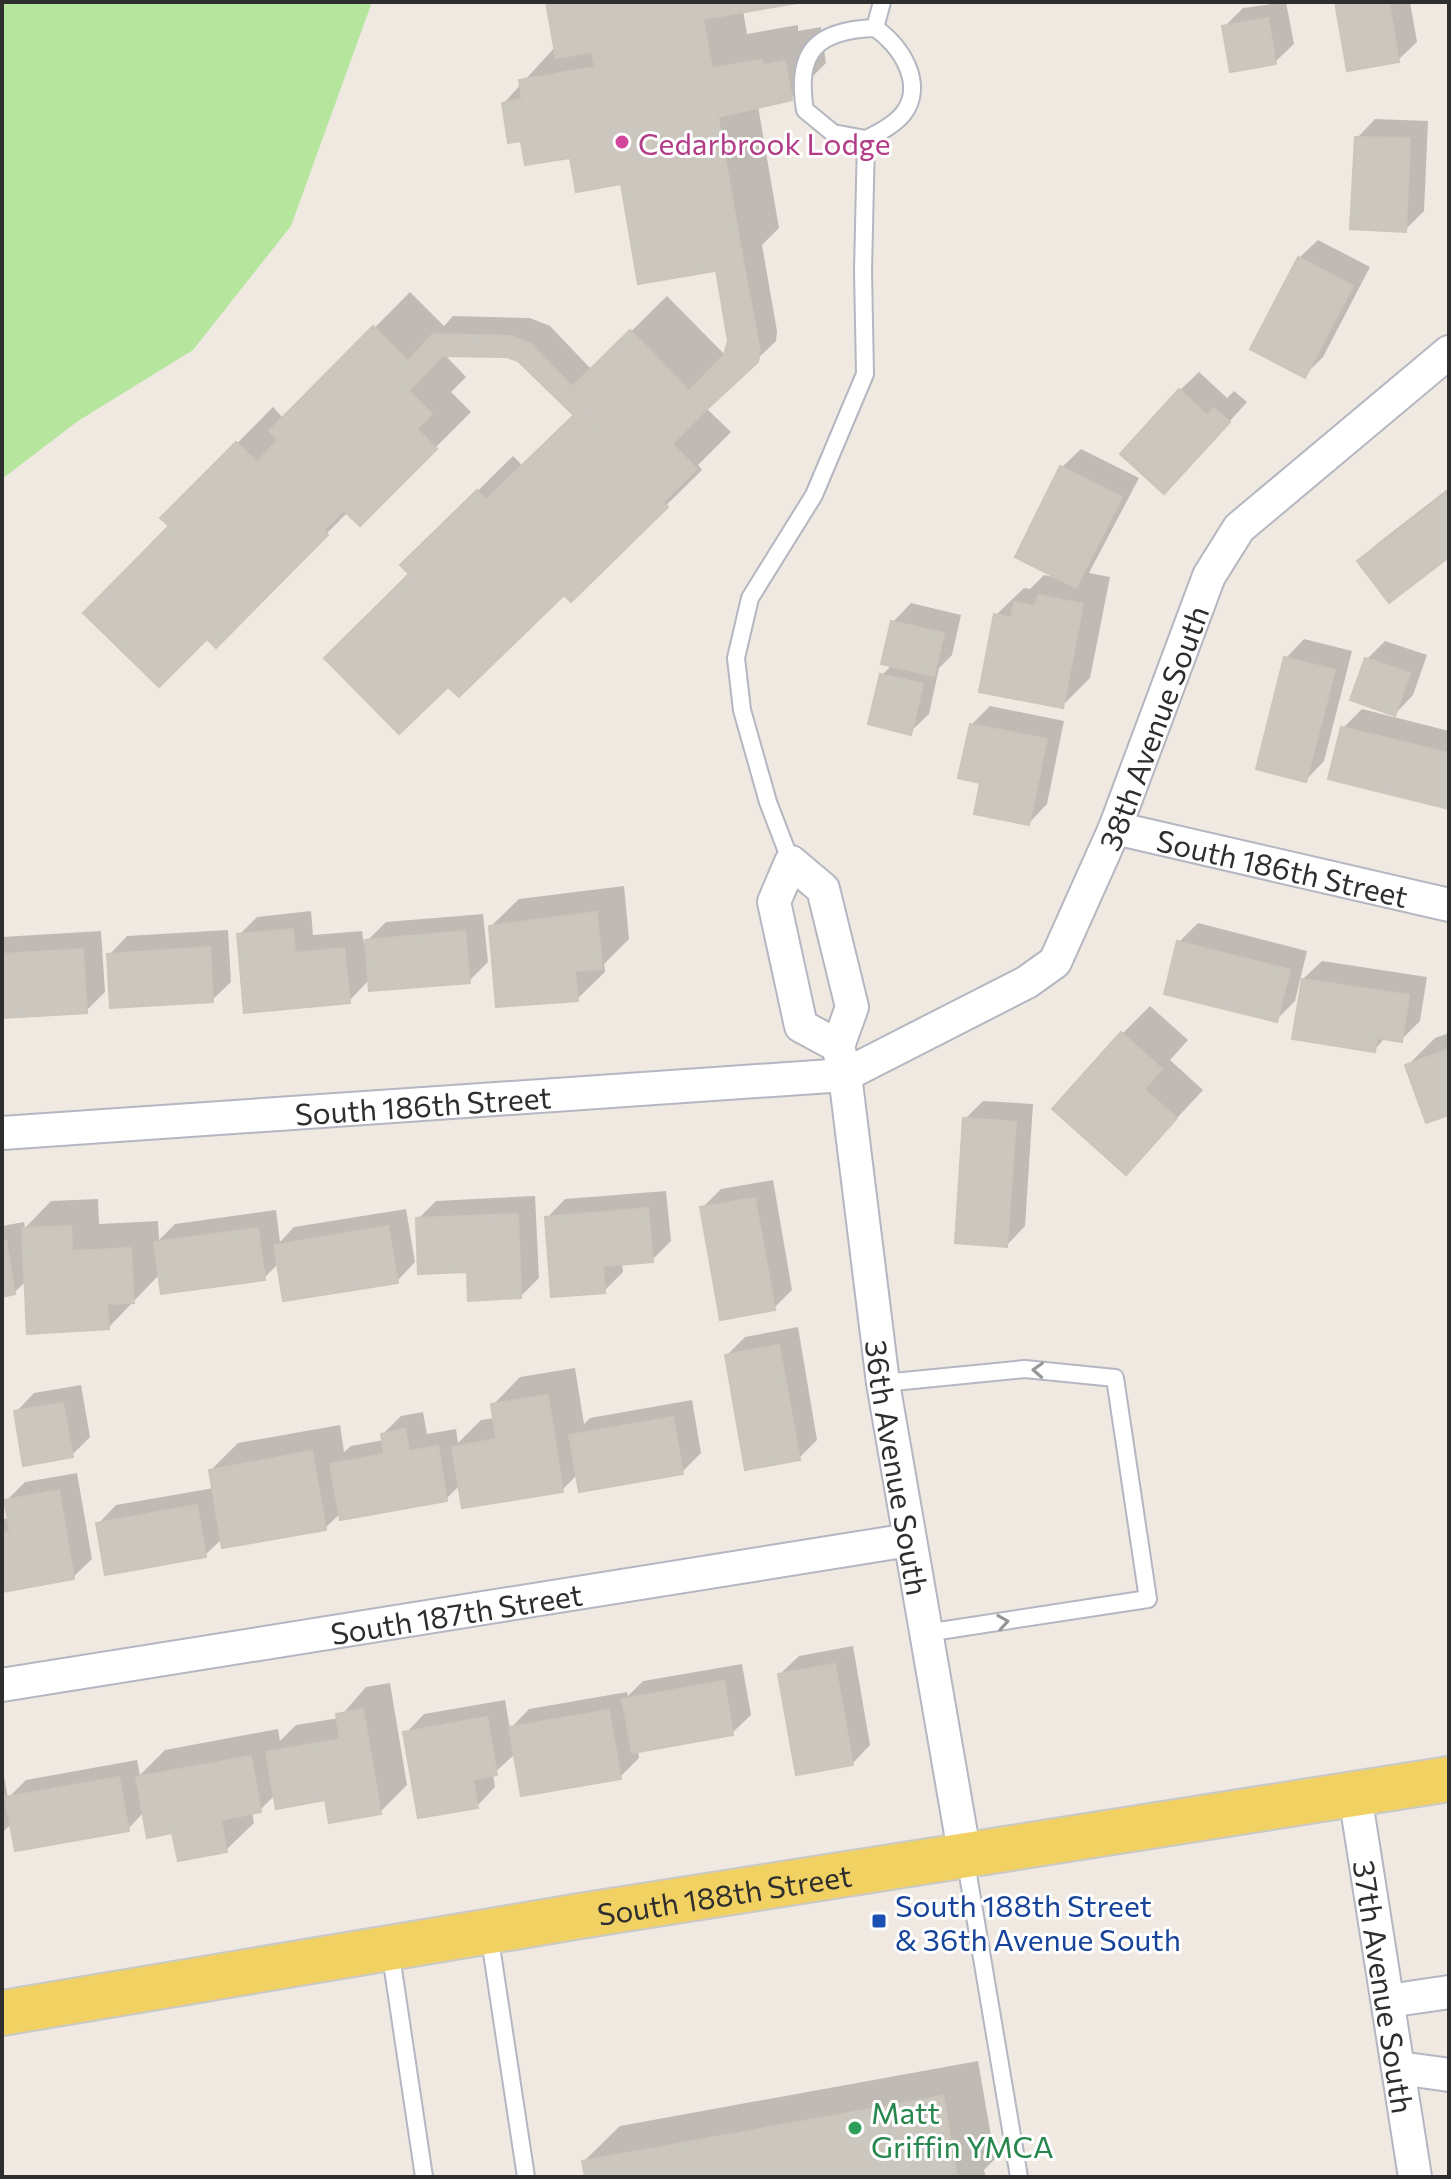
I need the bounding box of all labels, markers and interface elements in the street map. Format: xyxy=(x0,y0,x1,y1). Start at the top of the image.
place label: Cedarbrook Lodge xyxy=(638,124,891,161)
marker: Cedarbrook Lodge xyxy=(613,133,631,151)
street label: 38th Avenue South xyxy=(1089,600,1215,855)
street label: South 186th Street xyxy=(1153,820,1412,914)
street label: South 186th Street xyxy=(294,1077,552,1131)
street label: 36th Avenue South xyxy=(859,1338,938,1598)
one-way arrow xyxy=(1031,1362,1044,1379)
street label: South 187th Street xyxy=(328,1574,585,1651)
one-way arrow xyxy=(996,1614,1010,1631)
street label: South 188th Street xyxy=(594,1855,854,1932)
street label: 37th Avenue South xyxy=(1347,1857,1423,2116)
place label: South 188th Street & 36th Avenue South xyxy=(895,1886,1181,1957)
marker: South 188th Street & 36th Avenue South xyxy=(870,1912,888,1930)
place label: Matt Griffin YMCA xyxy=(871,2093,1054,2164)
marker: Matt Griffin YMCA xyxy=(846,2119,864,2137)

